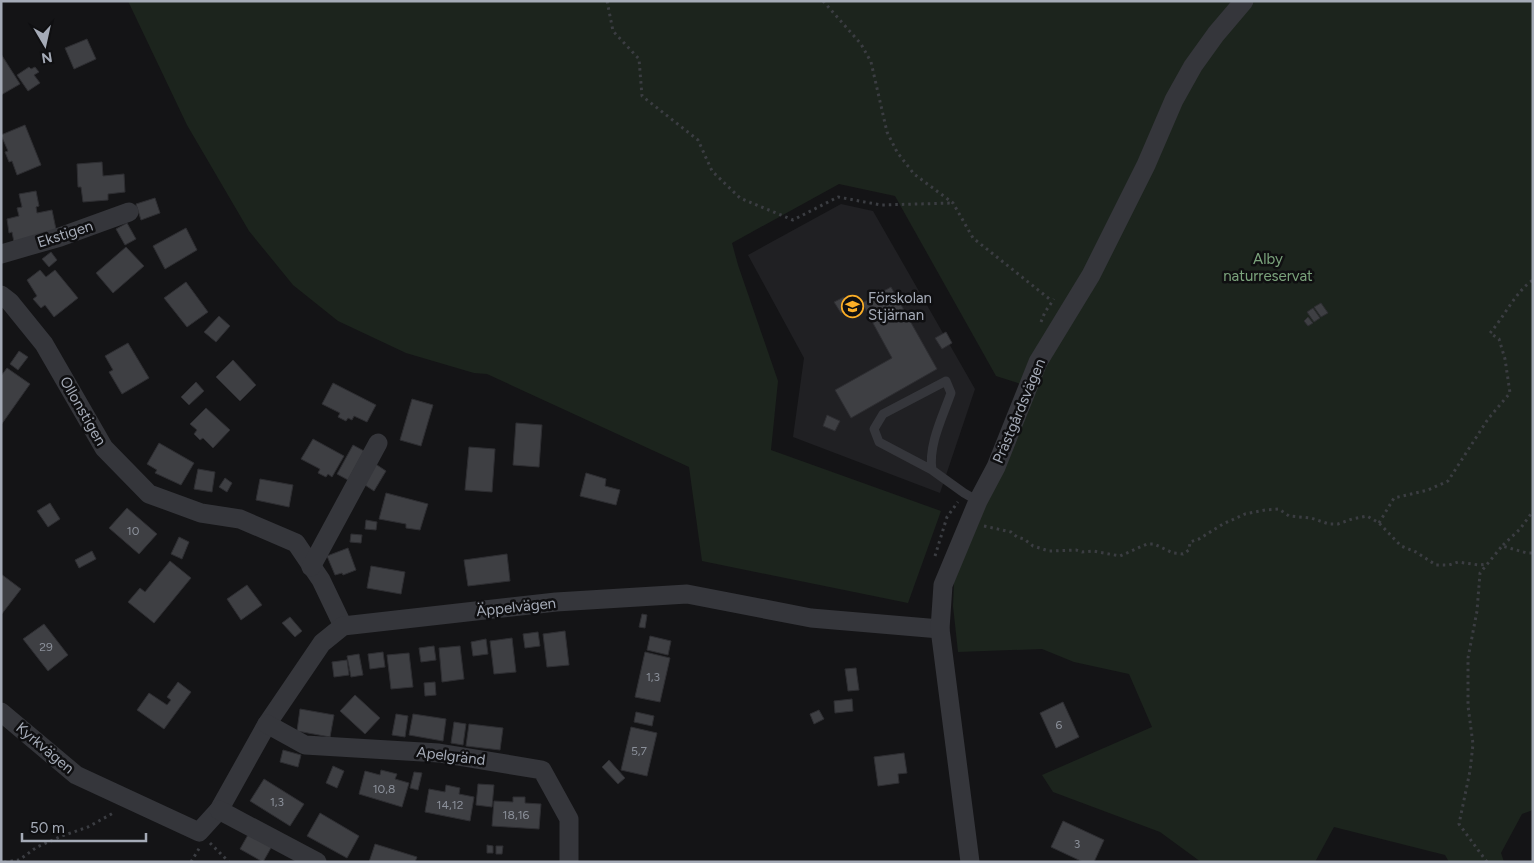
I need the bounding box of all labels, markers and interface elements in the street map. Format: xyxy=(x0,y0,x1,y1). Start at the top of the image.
north arrow xyxy=(20,20,70,70)
text: N xyxy=(40,48,54,67)
street label: Ekstigen xyxy=(35,217,95,251)
park label: Alby naturreservat xyxy=(1223,250,1313,285)
place label: Förskolan Stjärnan xyxy=(868,289,932,324)
school or university icon: Förskolan Stjärnan xyxy=(840,295,864,319)
street label: Prästgårdsvägen xyxy=(989,356,1049,466)
street label: Ollonstigen xyxy=(56,373,110,449)
house number: 10 xyxy=(127,524,140,538)
street label: Äppelvägen xyxy=(475,594,557,620)
house number: 29 xyxy=(39,640,53,654)
house number: 1,3 xyxy=(646,670,660,684)
house number: 6 xyxy=(1056,718,1063,732)
street label: Kyrkvägen xyxy=(12,719,78,777)
street label: Apelgränd xyxy=(416,743,486,769)
house number: 5,7 xyxy=(631,744,648,758)
house number: 10,8 xyxy=(373,782,395,796)
house number: 1,3 xyxy=(270,795,284,809)
house number: 14,12 xyxy=(437,798,463,812)
house number: 18,16 xyxy=(503,808,530,822)
scale bar xyxy=(22,810,146,842)
text: 50 m xyxy=(30,819,65,837)
house number: 3 xyxy=(1074,837,1080,851)

